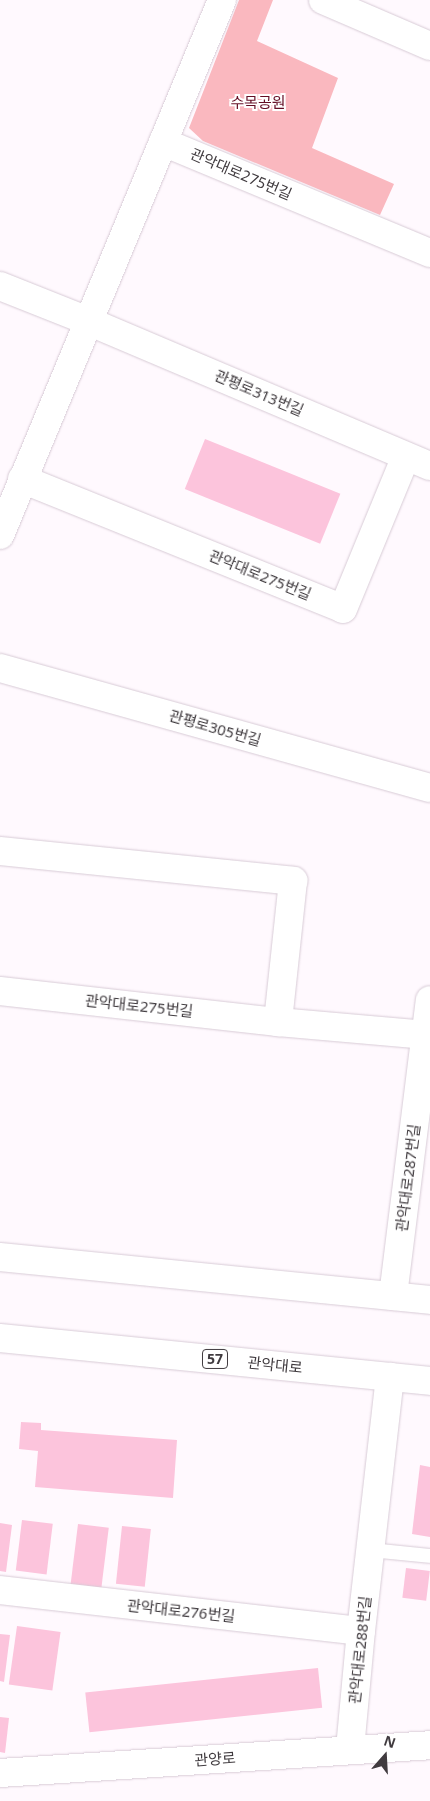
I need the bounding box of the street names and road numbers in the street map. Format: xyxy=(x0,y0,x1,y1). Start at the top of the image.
street label: 관악대로275번길 xyxy=(188,145,294,203)
street label: 관평로313번길 xyxy=(212,366,306,420)
street label: 관악대로275번길 xyxy=(206,546,314,604)
street label: 관평로305번길 xyxy=(167,706,263,750)
street label: 관악대로275번길 xyxy=(84,991,194,1021)
street label: 관악대로287번길 xyxy=(392,1123,424,1233)
road number: 57 xyxy=(201,1348,229,1370)
street label: 관악대로 xyxy=(247,1353,303,1377)
street label: 관악대로288번길 xyxy=(345,1595,375,1705)
street label: 관악대로276번길 xyxy=(126,1596,236,1626)
street label: 관양로 xyxy=(194,1749,236,1769)

